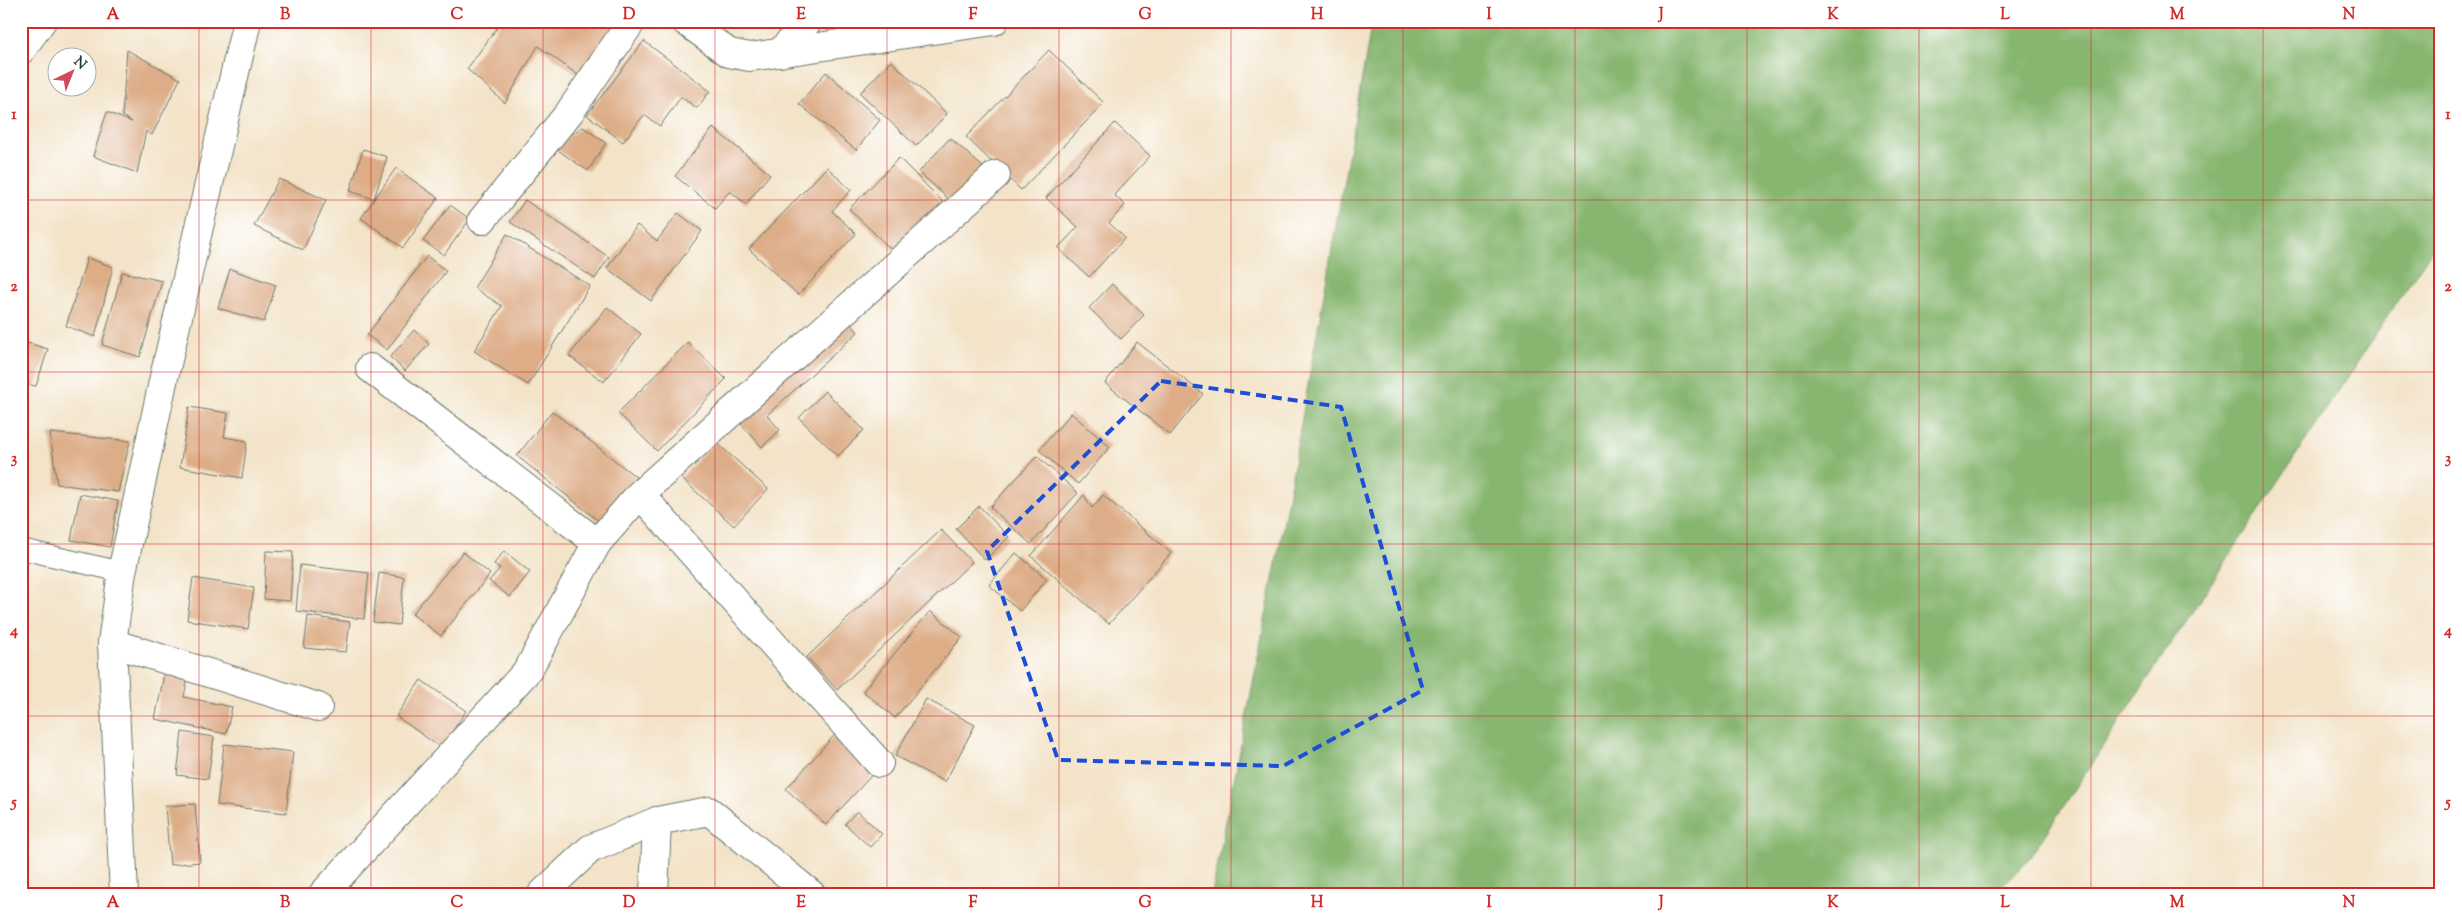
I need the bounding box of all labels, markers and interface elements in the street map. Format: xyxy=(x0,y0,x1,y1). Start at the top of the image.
text: A xyxy=(107,4,120,27)
text: B xyxy=(280,4,290,27)
text: C xyxy=(451,4,464,27)
text: D xyxy=(623,4,636,27)
text: E xyxy=(796,4,806,27)
text: F xyxy=(969,4,978,27)
text: G xyxy=(1138,4,1152,27)
text: H xyxy=(1311,4,1324,27)
text: I xyxy=(1486,4,1492,27)
text: J xyxy=(1657,4,1664,27)
text: K xyxy=(1827,4,1839,27)
text: L xyxy=(2000,4,2010,27)
text: M xyxy=(2170,4,2185,27)
text: N xyxy=(2343,4,2356,27)
north arrow xyxy=(48,48,98,98)
text: N xyxy=(69,53,90,75)
text: 1 xyxy=(11,104,17,127)
text: 1 xyxy=(2445,104,2451,127)
text: 2 xyxy=(10,276,18,299)
text: 2 xyxy=(2444,276,2452,299)
text: 3 xyxy=(11,448,18,471)
text: 3 xyxy=(2445,448,2452,471)
text: 4 xyxy=(9,620,18,643)
text: 4 xyxy=(2443,620,2452,643)
text: 5 xyxy=(9,792,17,815)
text: 5 xyxy=(2443,792,2451,815)
text: A xyxy=(107,892,120,915)
text: B xyxy=(280,892,290,915)
text: C xyxy=(451,892,464,915)
text: D xyxy=(623,892,636,915)
text: E xyxy=(796,892,806,915)
text: F xyxy=(969,892,978,915)
text: G xyxy=(1138,892,1152,915)
text: H xyxy=(1311,892,1324,915)
text: I xyxy=(1486,892,1492,915)
text: J xyxy=(1657,892,1664,915)
text: K xyxy=(1827,892,1839,915)
text: L xyxy=(2000,892,2010,915)
text: M xyxy=(2170,892,2185,915)
text: N xyxy=(2343,892,2356,915)

